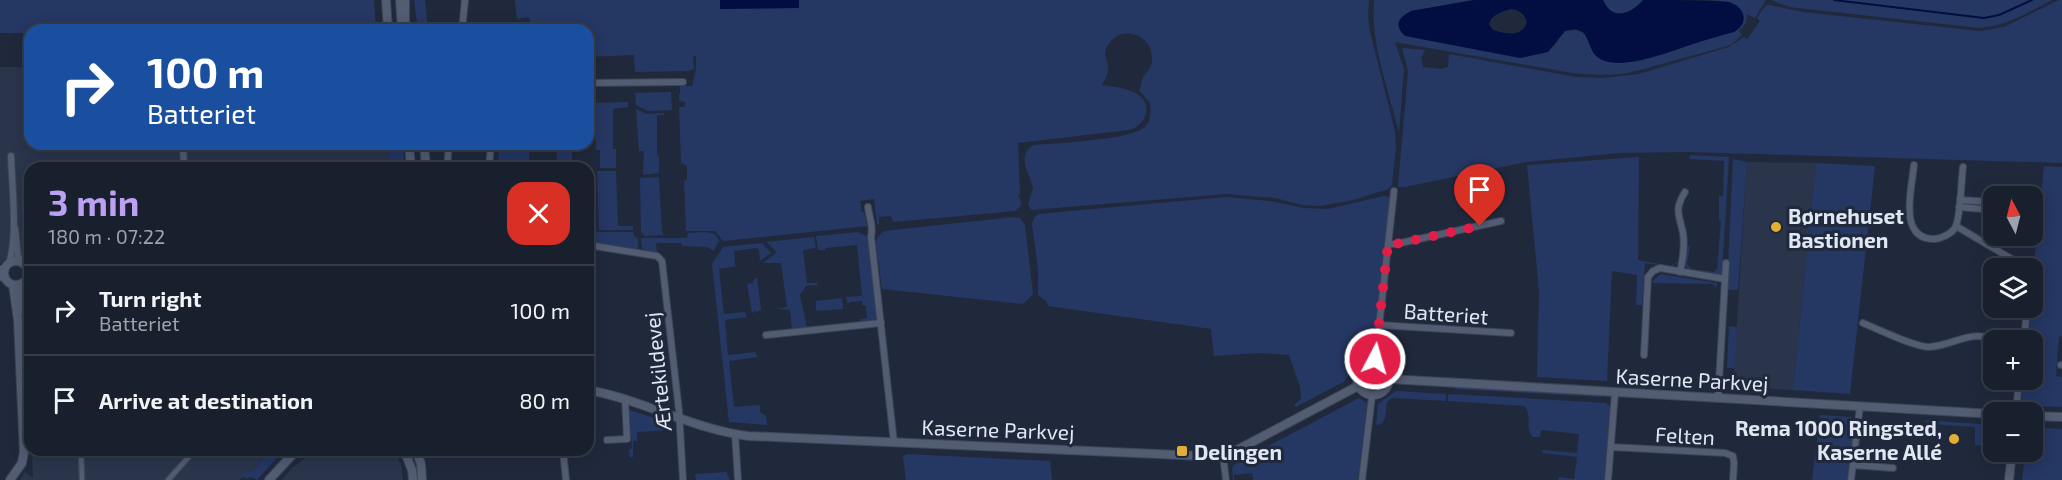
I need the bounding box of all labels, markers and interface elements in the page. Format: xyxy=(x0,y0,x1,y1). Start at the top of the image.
text: 100 m xyxy=(147,46,264,96)
icon: right xyxy=(48,48,126,126)
text: Batteriet xyxy=(147,97,256,129)
pin xyxy=(1454,164,1505,226)
icon: arrive xyxy=(1463,173,1496,206)
text: 3 min xyxy=(48,180,139,223)
button: close xyxy=(507,182,570,245)
north arrow xyxy=(1983,186,2043,246)
map controls xyxy=(1983,186,2043,462)
place label: Børnehuset Bastionen xyxy=(1788,203,1904,252)
marker: Børnehuset Bastionen xyxy=(1769,220,1783,234)
text: 180 m · 07:22 xyxy=(48,224,165,248)
button: layers xyxy=(1983,258,2043,318)
text: Turn right xyxy=(99,285,201,311)
icon: right xyxy=(48,294,81,327)
text: 100 m xyxy=(511,297,570,323)
street label: Batteriet xyxy=(1403,298,1489,328)
text: Batteriet xyxy=(99,311,180,335)
street label: Ærtekildevej xyxy=(638,311,677,434)
position arrow xyxy=(1343,327,1407,391)
button: + xyxy=(1983,330,2043,390)
street label: Kaserne Parkvej xyxy=(1615,363,1769,396)
icon: arrive xyxy=(48,384,81,417)
text: Arrive at destination xyxy=(99,387,313,413)
text: 80 m xyxy=(519,387,570,413)
button: − xyxy=(1983,402,2043,462)
street label: Kaserne Parkvej xyxy=(921,414,1075,445)
place label: Rema 1000 Ringsted, Kaserne Allé xyxy=(1735,415,1942,464)
street label: Felten xyxy=(1654,421,1716,449)
marker: Rema 1000 Ringsted, Kaserne Allé xyxy=(1947,432,1961,446)
place label: Delingen xyxy=(1194,439,1282,464)
marker: Delingen xyxy=(1175,444,1189,458)

